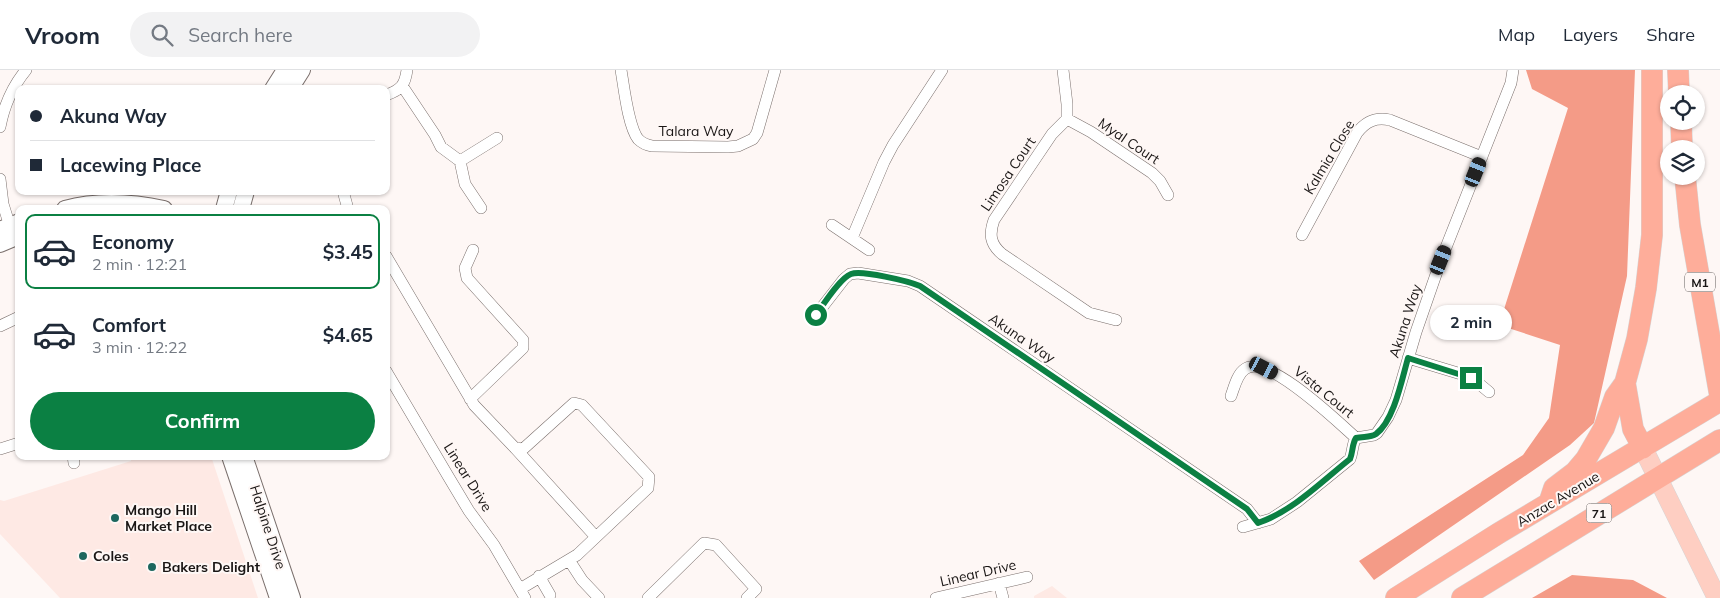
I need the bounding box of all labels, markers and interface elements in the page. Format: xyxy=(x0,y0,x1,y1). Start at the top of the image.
search box xyxy=(130,12,480,57)
text: Vroom xyxy=(25,20,100,50)
icon: search xyxy=(148,21,176,49)
text: Search here xyxy=(188,23,293,47)
text: Map xyxy=(1498,23,1535,46)
text: Layers xyxy=(1563,23,1618,46)
text: Share xyxy=(1646,23,1695,46)
map controls xyxy=(1660,85,1705,185)
button: locate xyxy=(1660,85,1705,130)
text: Akuna Way xyxy=(60,104,167,128)
street label: Myal Court xyxy=(1095,114,1163,168)
street label: Kalmia Close xyxy=(1300,116,1358,198)
street label: Talara Way xyxy=(658,122,734,140)
street label: Limosa Court xyxy=(977,133,1039,215)
button: layers xyxy=(1660,140,1705,185)
text: Lacewing Place xyxy=(60,153,201,177)
car xyxy=(1463,155,1488,189)
icon: car xyxy=(32,229,77,274)
text: Economy xyxy=(92,230,174,254)
text: $3.45 xyxy=(323,240,373,264)
car xyxy=(1428,243,1453,277)
text: 2 min · 12:21 xyxy=(92,254,187,274)
road number: M1 xyxy=(1685,272,1715,292)
street label: Akuna Way xyxy=(1385,281,1426,360)
route start xyxy=(805,304,827,326)
callout: 2 min xyxy=(1430,306,1512,340)
street label: Akuna Way xyxy=(985,309,1059,367)
icon: car xyxy=(32,312,77,357)
text: 2 min xyxy=(1450,312,1492,332)
text: Comfort xyxy=(92,313,166,337)
text: $4.65 xyxy=(323,323,373,347)
text: 3 min · 12:22 xyxy=(92,337,187,357)
car xyxy=(1247,355,1280,381)
street label: Vista Court xyxy=(1290,362,1358,422)
route end xyxy=(1460,367,1482,389)
button: Confirm xyxy=(30,392,375,450)
street label: Linear Drive xyxy=(440,439,496,515)
street label: Anzac Avenue xyxy=(1513,467,1603,531)
street label: Halpine Drive xyxy=(246,483,290,571)
place label: Mango Hill Market Place xyxy=(125,501,212,535)
road number: 71 xyxy=(1586,503,1612,522)
marker: Mango Hill Market Place xyxy=(109,512,121,524)
place label: Coles xyxy=(93,547,129,565)
marker: Coles xyxy=(77,550,89,562)
street label: Linear Drive xyxy=(938,555,1018,591)
place label: Bakers Delight xyxy=(162,558,261,576)
marker: Bakers Delight xyxy=(146,561,158,573)

